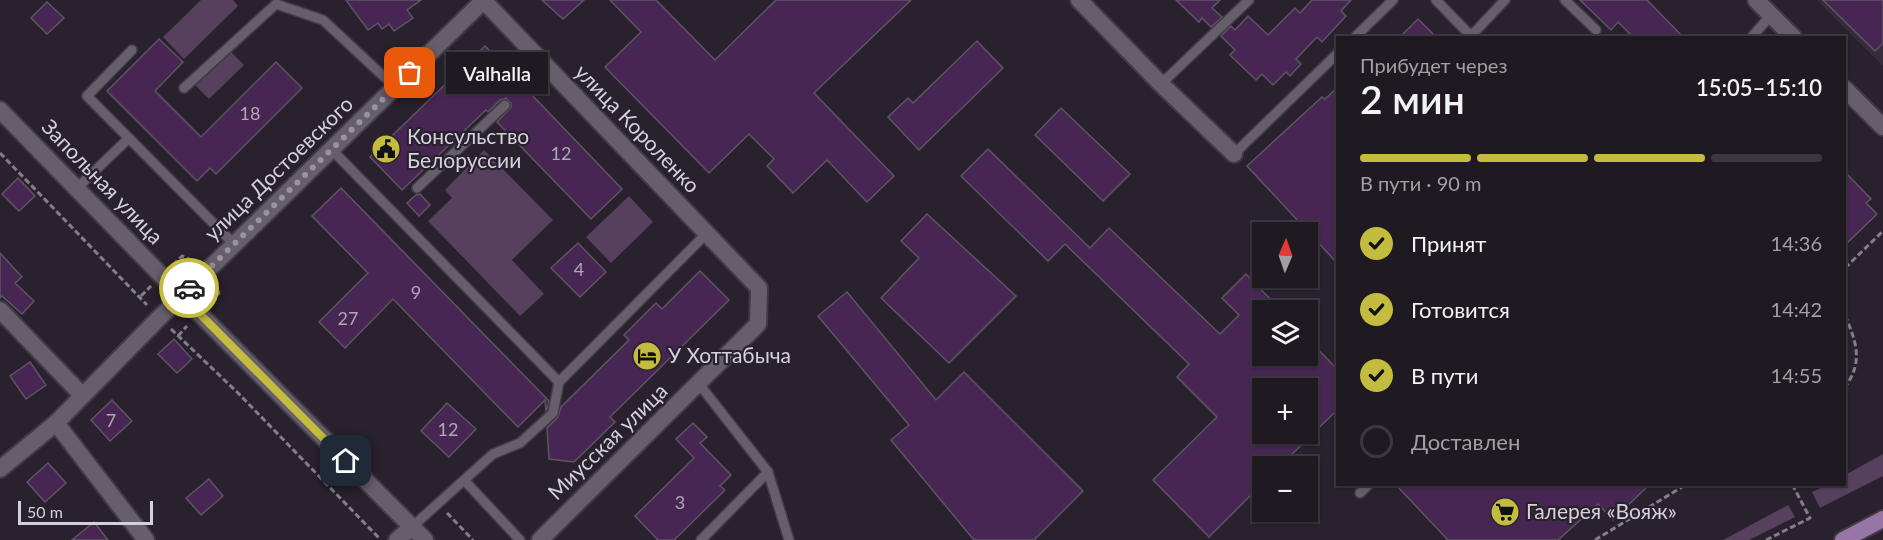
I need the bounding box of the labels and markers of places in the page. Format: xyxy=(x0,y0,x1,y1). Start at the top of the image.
pin xyxy=(384,47,435,98)
callout: Valhalla xyxy=(446,52,548,94)
place label: Консульство Белоруссии xyxy=(407,123,529,172)
public building icon: Консульство Белоруссии xyxy=(370,133,402,165)
hotel icon: У Хоттабыча xyxy=(631,340,663,372)
place label: У Хоттабыча xyxy=(668,342,791,367)
pin xyxy=(320,435,371,486)
supermarket icon: Галерея «Вояж» xyxy=(1489,496,1521,528)
place label: Галерея «Вояж» xyxy=(1526,498,1677,523)

